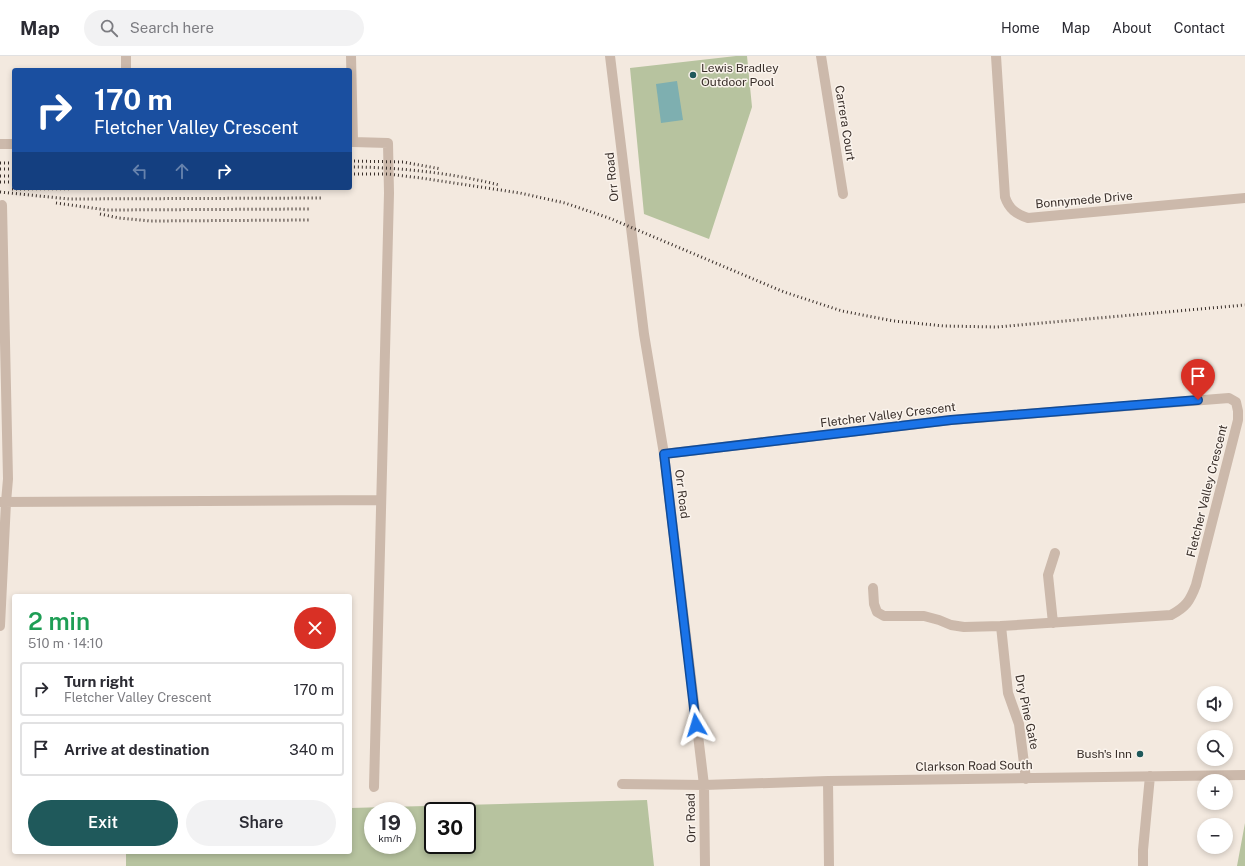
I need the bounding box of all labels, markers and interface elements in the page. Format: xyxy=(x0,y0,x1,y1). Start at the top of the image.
search box xyxy=(84,10,364,46)
text: Map xyxy=(20,17,60,39)
icon: search xyxy=(98,17,120,39)
text: Search here xyxy=(130,19,214,36)
text: Home xyxy=(1001,20,1040,36)
text: Map xyxy=(1062,20,1090,36)
text: About xyxy=(1112,20,1152,36)
text: Contact xyxy=(1174,20,1225,36)
place label: Lewis Bradley Outdoor Pool xyxy=(701,61,779,89)
marker: Lewis Bradley Outdoor Pool xyxy=(688,70,698,80)
text: 170 m xyxy=(94,83,173,116)
icon: right xyxy=(28,84,80,136)
street label: Carrera Court xyxy=(832,84,858,162)
text: Fletcher Valley Crescent xyxy=(94,117,298,138)
street label: Orr Road xyxy=(602,152,622,202)
icon: left xyxy=(129,160,151,182)
icon: ahead xyxy=(171,160,193,182)
icon: right xyxy=(213,160,235,182)
street label: Bonnymede Drive xyxy=(1035,189,1133,211)
pin xyxy=(1181,359,1215,400)
icon: arrive xyxy=(1187,365,1209,387)
street label: Fletcher Valley Crescent xyxy=(820,400,957,430)
street label: Fletcher Valley Crescent xyxy=(1184,423,1230,559)
street label: Orr Road xyxy=(672,469,692,519)
text: 2 min xyxy=(28,607,90,635)
button: close xyxy=(294,607,336,649)
text: 510 m · 14:10 xyxy=(28,636,103,651)
text: Turn right xyxy=(64,673,134,690)
street label: Dry Pine Gate xyxy=(1012,673,1042,751)
icon: right xyxy=(30,678,52,700)
text: 170 m xyxy=(293,681,334,698)
map controls xyxy=(1197,686,1233,854)
button: sound xyxy=(1197,686,1233,722)
text: Fletcher Valley Crescent xyxy=(64,690,212,705)
position arrow xyxy=(675,704,717,746)
button: search xyxy=(1197,730,1233,766)
icon: arrive xyxy=(30,738,52,760)
text: Arrive at destination xyxy=(64,741,209,758)
text: 340 m xyxy=(289,741,334,758)
place label: Bush's Inn xyxy=(1076,747,1132,761)
marker: Bush's Inn xyxy=(1135,749,1145,759)
street label: Clarkson Road South xyxy=(915,758,1033,774)
button: + xyxy=(1197,774,1233,810)
street label: Orr Road xyxy=(684,793,698,843)
button: Exit xyxy=(28,800,178,846)
button: Share xyxy=(186,800,336,846)
speed limit sign: 30 xyxy=(424,802,476,854)
text: 19 xyxy=(379,811,401,835)
button: − xyxy=(1197,818,1233,854)
text: km/h xyxy=(378,832,402,844)

